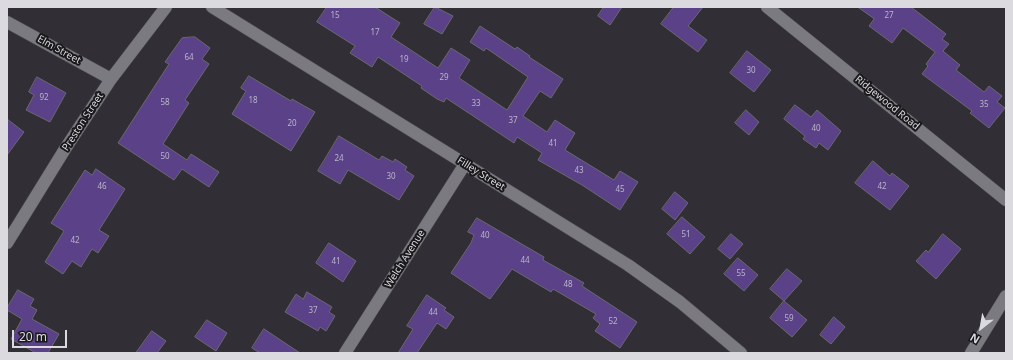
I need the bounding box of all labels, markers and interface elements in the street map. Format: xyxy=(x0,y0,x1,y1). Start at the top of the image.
house number: 15 xyxy=(330,11,340,21)
house number: 27 xyxy=(884,11,894,21)
house number: 17 xyxy=(370,28,380,38)
street label: Elm Street xyxy=(35,33,83,67)
house number: 64 xyxy=(184,53,194,63)
house number: 19 xyxy=(399,55,409,65)
house number: 30 xyxy=(746,66,756,76)
house number: 29 xyxy=(439,73,449,83)
street label: Ridgewood Road xyxy=(852,73,922,133)
street label: Preston Street xyxy=(60,91,106,153)
house number: 92 xyxy=(39,93,49,103)
house number: 18 xyxy=(248,96,258,106)
house number: 58 xyxy=(160,98,170,108)
house number: 33 xyxy=(471,99,481,109)
house number: 35 xyxy=(979,100,989,110)
house number: 37 xyxy=(508,116,518,126)
house number: 20 xyxy=(287,119,297,129)
house number: 40 xyxy=(811,124,821,134)
house number: 41 xyxy=(548,139,558,149)
house number: 50 xyxy=(160,152,170,162)
house number: 24 xyxy=(334,154,344,164)
street label: Filley Street xyxy=(455,155,507,193)
house number: 43 xyxy=(574,166,584,176)
house number: 30 xyxy=(386,172,396,182)
house number: 46 xyxy=(97,182,107,192)
house number: 42 xyxy=(877,182,887,192)
house number: 45 xyxy=(615,185,625,195)
street label: Welch Avenue xyxy=(382,228,428,290)
house number: 51 xyxy=(681,230,691,240)
house number: 40 xyxy=(480,231,490,241)
house number: 42 xyxy=(70,236,80,246)
house number: 44 xyxy=(520,256,530,266)
house number: 41 xyxy=(331,257,341,267)
house number: 55 xyxy=(736,269,746,279)
house number: 48 xyxy=(563,280,573,290)
house number: 37 xyxy=(308,306,318,316)
house number: 44 xyxy=(428,308,438,318)
north arrow xyxy=(961,308,1001,348)
house number: 59 xyxy=(784,314,794,324)
house number: 52 xyxy=(608,317,618,327)
scale bar xyxy=(14,322,69,348)
text: 20 m xyxy=(19,328,47,345)
text: N xyxy=(967,330,982,347)

